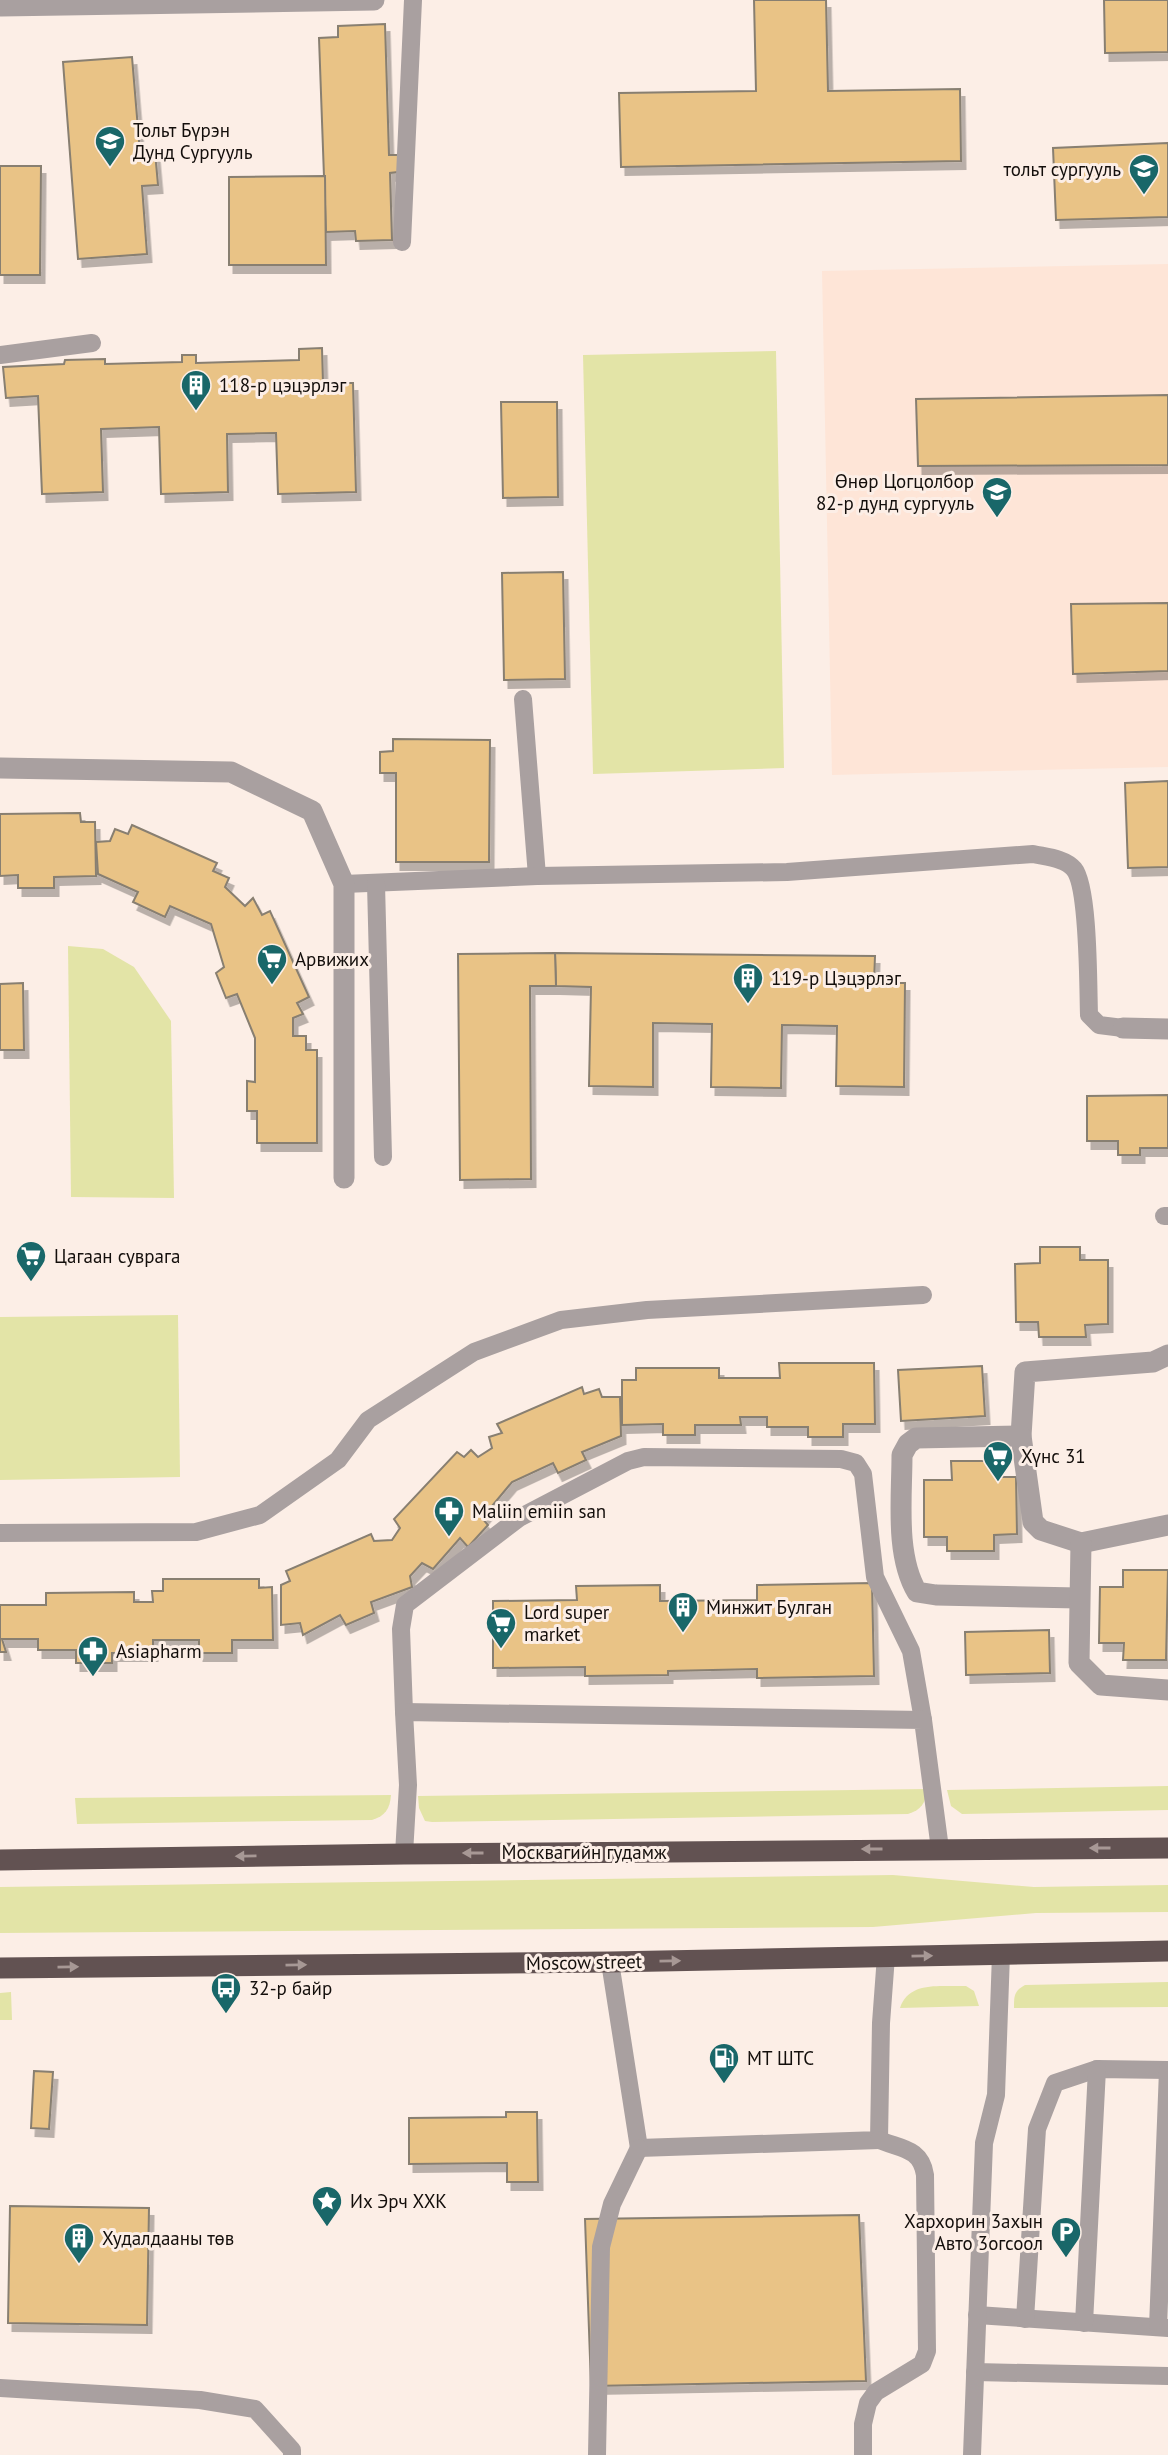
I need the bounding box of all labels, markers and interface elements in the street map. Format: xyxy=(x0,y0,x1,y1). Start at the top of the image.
place label: Тольт Бүрэн Дунд Сургууль xyxy=(133,118,253,164)
school or university icon: Тольт Бүрэн Дунд Сургууль xyxy=(93,124,127,168)
school or university icon: тольт сургууль xyxy=(1127,152,1161,196)
place label: тольт сургууль xyxy=(1004,157,1121,181)
building icon: 118-р цэцэрлэг xyxy=(179,368,213,412)
place label: 118-р цэцэрлэг xyxy=(219,373,347,397)
place label: Өнөр Цогцолбор 82-р дунд сургууль xyxy=(816,469,974,515)
school or university icon: Өнөр Цогцолбор 82-р дунд сургууль xyxy=(980,475,1014,519)
supermarket icon: Арвижих xyxy=(255,942,289,986)
place label: Арвижих xyxy=(295,947,369,971)
building icon: 119-р Цэцэрлэг xyxy=(731,961,765,1005)
place label: 119-р Цэцэрлэг xyxy=(771,966,902,990)
supermarket icon: Цагаан суврага xyxy=(14,1239,48,1283)
place label: Цагаан суврага xyxy=(54,1244,180,1268)
supermarket icon: Хүнс 31 xyxy=(981,1439,1015,1483)
place label: Хүнс 31 xyxy=(1021,1444,1086,1468)
pharmacy icon: Maliin emiin san xyxy=(432,1494,466,1538)
place label: Maliin emiin san xyxy=(472,1499,606,1523)
building icon: Минжит Булган xyxy=(666,1590,700,1634)
place label: Минжит Булган xyxy=(706,1595,832,1619)
place label: Lord super market xyxy=(524,1600,610,1646)
supermarket icon: Lord super market xyxy=(484,1606,518,1650)
pharmacy icon: Asiapharm xyxy=(76,1634,110,1678)
place label: Asiapharm xyxy=(116,1639,202,1663)
street label: Москвагийн гудамж xyxy=(502,1840,667,1864)
one-way arrow xyxy=(1089,1842,1111,1854)
one-way arrow xyxy=(861,1844,883,1855)
one-way arrow xyxy=(462,1847,484,1859)
one-way arrow xyxy=(235,1850,257,1862)
street label: Moscow street xyxy=(526,1949,643,1975)
one-way arrow xyxy=(911,1950,933,1961)
one-way arrow xyxy=(659,1955,681,1967)
one-way arrow xyxy=(285,1959,307,1971)
one-way arrow xyxy=(57,1961,79,1973)
bus stop icon: 32-р байр xyxy=(209,1971,243,2015)
place label: 32-р байр xyxy=(249,1976,332,2000)
fuel station icon: MT ШТС xyxy=(707,2041,741,2085)
place label: MT ШТС xyxy=(747,2046,814,2070)
place icon: Их Эрч ХХК xyxy=(310,2184,344,2228)
place label: Их Эрч ХХК xyxy=(350,2189,447,2213)
place label: Хархорин 3ахын Авто 3огсоол xyxy=(904,2209,1043,2255)
parking icon: Хархорин 3ахын Авто 3огсоол xyxy=(1049,2215,1083,2259)
building icon: Худалдааны төв xyxy=(62,2221,96,2265)
place label: Худалдааны төв xyxy=(102,2226,234,2250)

